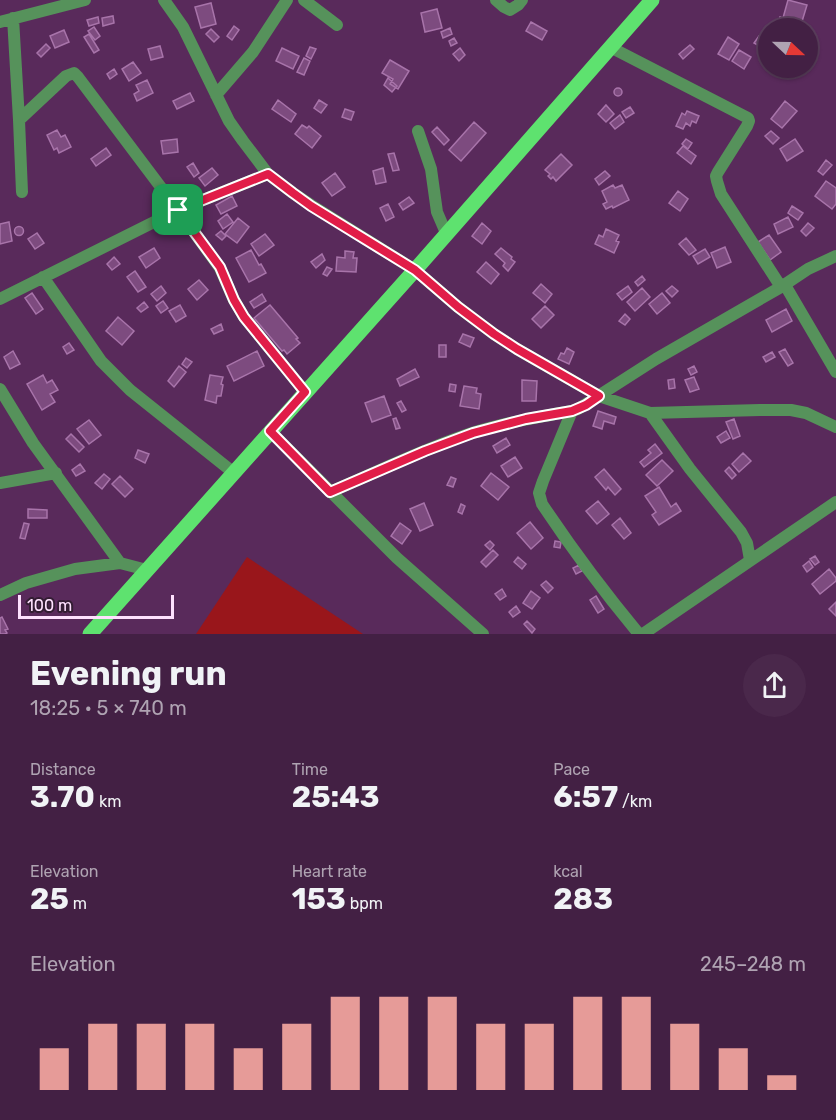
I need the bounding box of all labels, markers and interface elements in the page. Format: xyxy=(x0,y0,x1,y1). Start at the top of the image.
north arrow xyxy=(758,18,818,78)
map controls xyxy=(758,18,818,78)
pin xyxy=(152,184,203,235)
icon: arrive xyxy=(161,193,194,226)
scale bar xyxy=(18,592,174,620)
text: 100 m xyxy=(27,596,72,615)
text: Evening run xyxy=(30,654,227,693)
button: share xyxy=(743,654,806,717)
text: 18:25 · 5 × 740 m xyxy=(30,696,187,720)
text: Distance xyxy=(30,760,96,779)
text: Time xyxy=(292,760,328,779)
text: Pace xyxy=(553,760,590,779)
text: 3.70 xyxy=(30,779,95,815)
text: 25:43 xyxy=(292,779,380,815)
text: 6:57 xyxy=(553,779,618,815)
text: km xyxy=(95,792,121,811)
text: /km xyxy=(618,792,652,811)
text: Elevation xyxy=(30,862,99,881)
text: Heart rate xyxy=(292,862,367,881)
text: kcal xyxy=(553,862,583,881)
text: 25 xyxy=(30,881,69,917)
text: 153 xyxy=(292,881,346,917)
text: 283 xyxy=(553,881,613,917)
text: m xyxy=(69,894,87,913)
text: bpm xyxy=(346,894,383,913)
text: Elevation xyxy=(30,952,116,976)
text: 245–248 m xyxy=(700,952,806,976)

